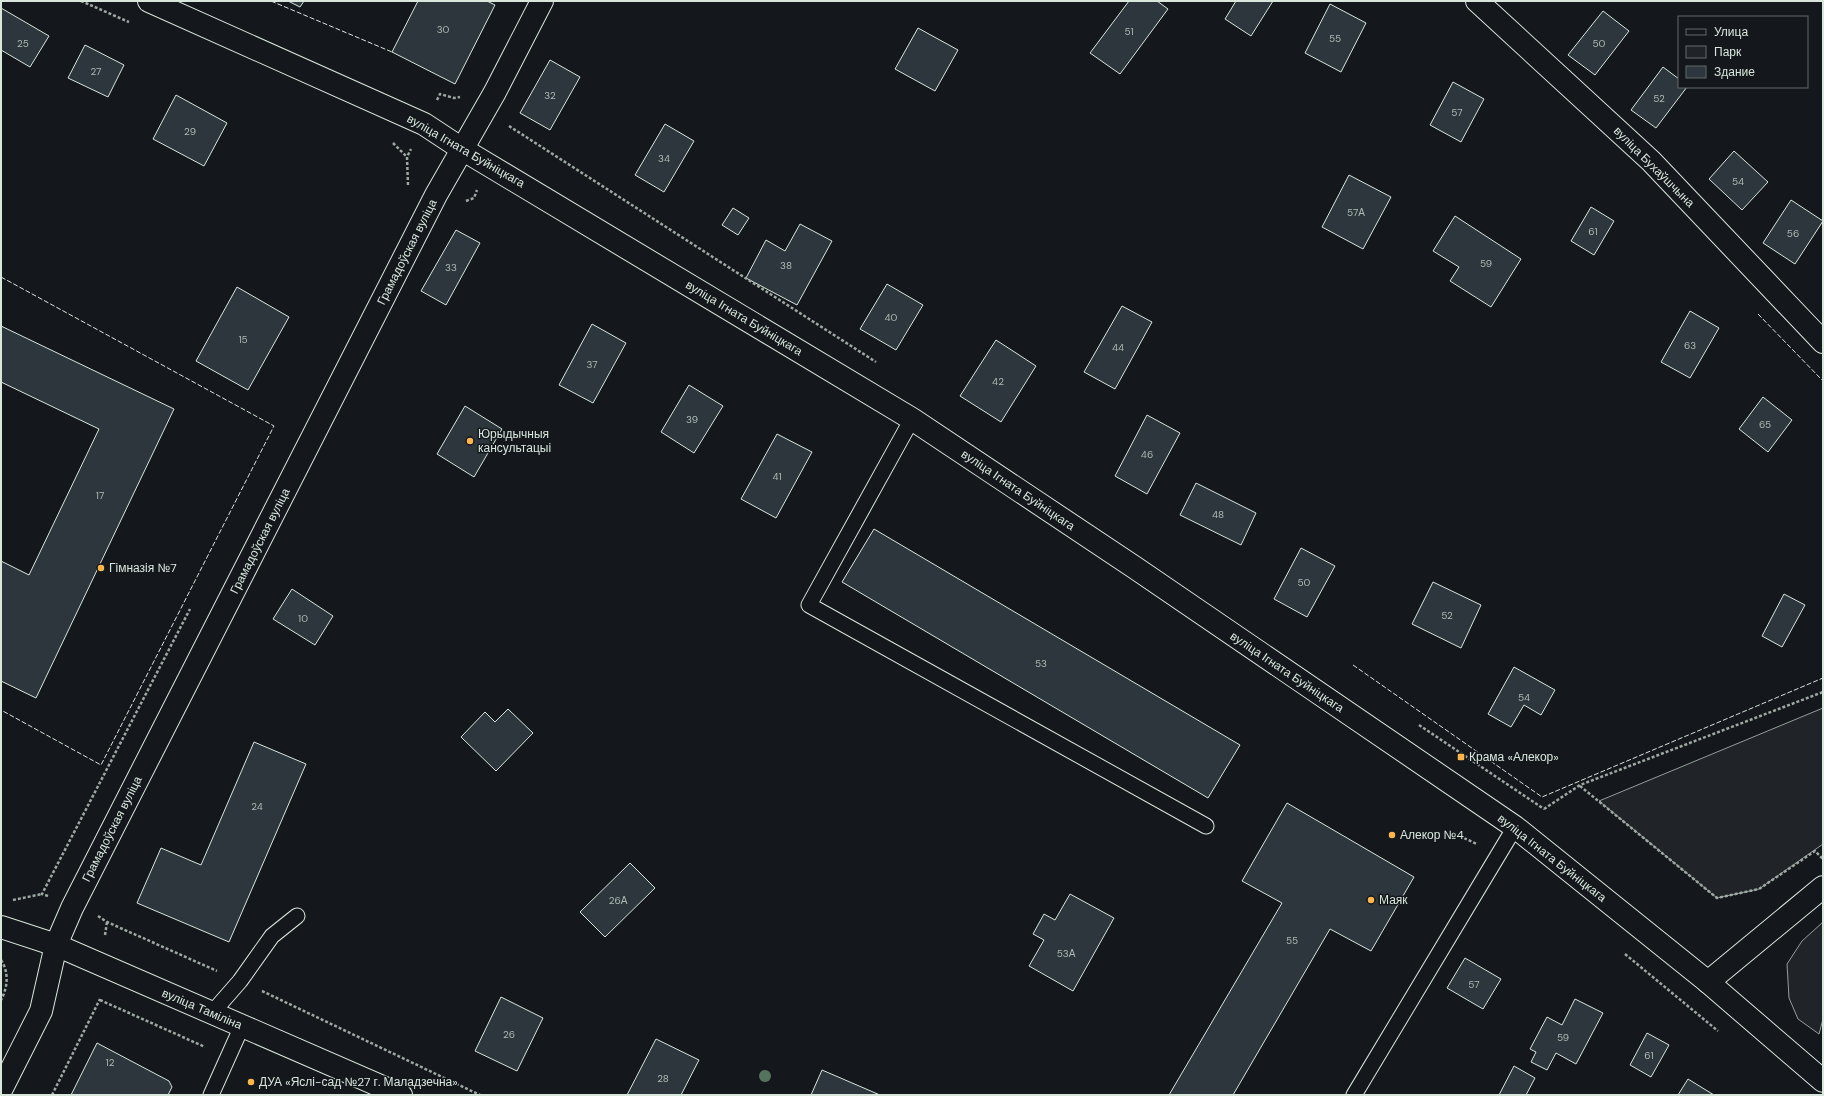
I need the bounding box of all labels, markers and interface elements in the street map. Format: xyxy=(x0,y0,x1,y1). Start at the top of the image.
legend xyxy=(1678,16,1808,88)
house number: 30 xyxy=(437,23,450,36)
text: Улица xyxy=(1714,24,1748,40)
house number: 51 xyxy=(1124,25,1134,38)
house number: 55 xyxy=(1329,32,1341,45)
house number: 25 xyxy=(17,37,29,50)
house number: 50 xyxy=(1593,37,1606,50)
text: Парк xyxy=(1714,44,1742,60)
text: Здание xyxy=(1714,64,1755,80)
house number: 27 xyxy=(91,65,101,78)
house number: 32 xyxy=(544,89,556,102)
house number: 52 xyxy=(1653,92,1665,105)
house number: 57 xyxy=(1451,106,1463,119)
street label: вуліца Ігната Буйніцкага xyxy=(404,111,528,192)
street label: вуліца Бухаўшчына xyxy=(1610,123,1698,211)
house number: 29 xyxy=(184,125,196,138)
house number: 34 xyxy=(658,152,670,165)
house number: 54 xyxy=(1732,175,1744,188)
street label: Грамадоўская вуліца xyxy=(373,196,441,308)
house number: 57А xyxy=(1347,206,1365,219)
house number: 61 xyxy=(1588,225,1598,238)
house number: 56 xyxy=(1787,227,1799,240)
house number: 59 xyxy=(1480,257,1492,270)
house number: 38 xyxy=(780,259,792,272)
house number: 33 xyxy=(445,261,457,274)
street label: вуліца Ігната Буйніцкага xyxy=(683,277,806,359)
house number: 40 xyxy=(885,311,898,324)
house number: 15 xyxy=(238,333,248,346)
house number: 63 xyxy=(1684,339,1696,352)
house number: 44 xyxy=(1112,341,1124,354)
house number: 37 xyxy=(586,358,598,371)
house number: 42 xyxy=(992,375,1004,388)
house number: 39 xyxy=(686,413,698,426)
house number: 65 xyxy=(1759,418,1771,431)
place label: Юрыдычныя кансультацыі xyxy=(478,426,551,456)
marker: Юрыдычныя кансультацыі xyxy=(465,436,475,446)
street label: вуліца Ігната Буйніцкага xyxy=(958,446,1078,534)
house number: 46 xyxy=(1141,448,1153,461)
house number: 41 xyxy=(772,470,782,483)
street label: Грамадоўская вуліца xyxy=(226,485,294,597)
house number: 17 xyxy=(96,489,104,502)
house number: 48 xyxy=(1212,508,1224,521)
place label: Гімназія №7 xyxy=(109,560,177,576)
marker: Гімназія №7 xyxy=(96,563,106,573)
house number: 50 xyxy=(1298,576,1311,589)
house number: 52 xyxy=(1441,609,1453,622)
house number: 10 xyxy=(298,612,308,625)
street label: вуліца Ігната Буйніцкага xyxy=(1227,628,1347,716)
house number: 53 xyxy=(1035,657,1047,670)
house number: 54 xyxy=(1518,691,1530,704)
place label: Крама «Алекор» xyxy=(1469,749,1559,765)
marker: Крама «Алекор» xyxy=(1456,752,1466,762)
street label: Грамадоўская вуліца xyxy=(78,773,146,885)
house number: 24 xyxy=(251,800,263,813)
street label: вуліца Ігната Буйніцкага xyxy=(1494,811,1610,906)
place label: Алекор №4 xyxy=(1400,827,1464,843)
marker: Алекор №4 xyxy=(1387,830,1397,840)
place label: Маяк xyxy=(1379,892,1408,908)
house number: 26А xyxy=(609,894,628,907)
marker: Маяк xyxy=(1366,895,1376,905)
house number: 55 xyxy=(1286,934,1298,947)
house number: 53А xyxy=(1057,947,1076,960)
house number: 57 xyxy=(1468,978,1480,991)
street label: вуліца Таміліна xyxy=(159,985,245,1033)
house number: 26 xyxy=(503,1028,515,1041)
house number: 59 xyxy=(1557,1031,1569,1044)
house number: 61 xyxy=(1644,1049,1654,1062)
house number: 12 xyxy=(106,1056,115,1069)
house number: 28 xyxy=(657,1072,669,1085)
place label: ДУА «Яслі-сад №27 г. Маладзечна» xyxy=(259,1074,458,1090)
marker: ДУА «Яслі-сад №27 г. Маладзечна» xyxy=(246,1077,256,1087)

